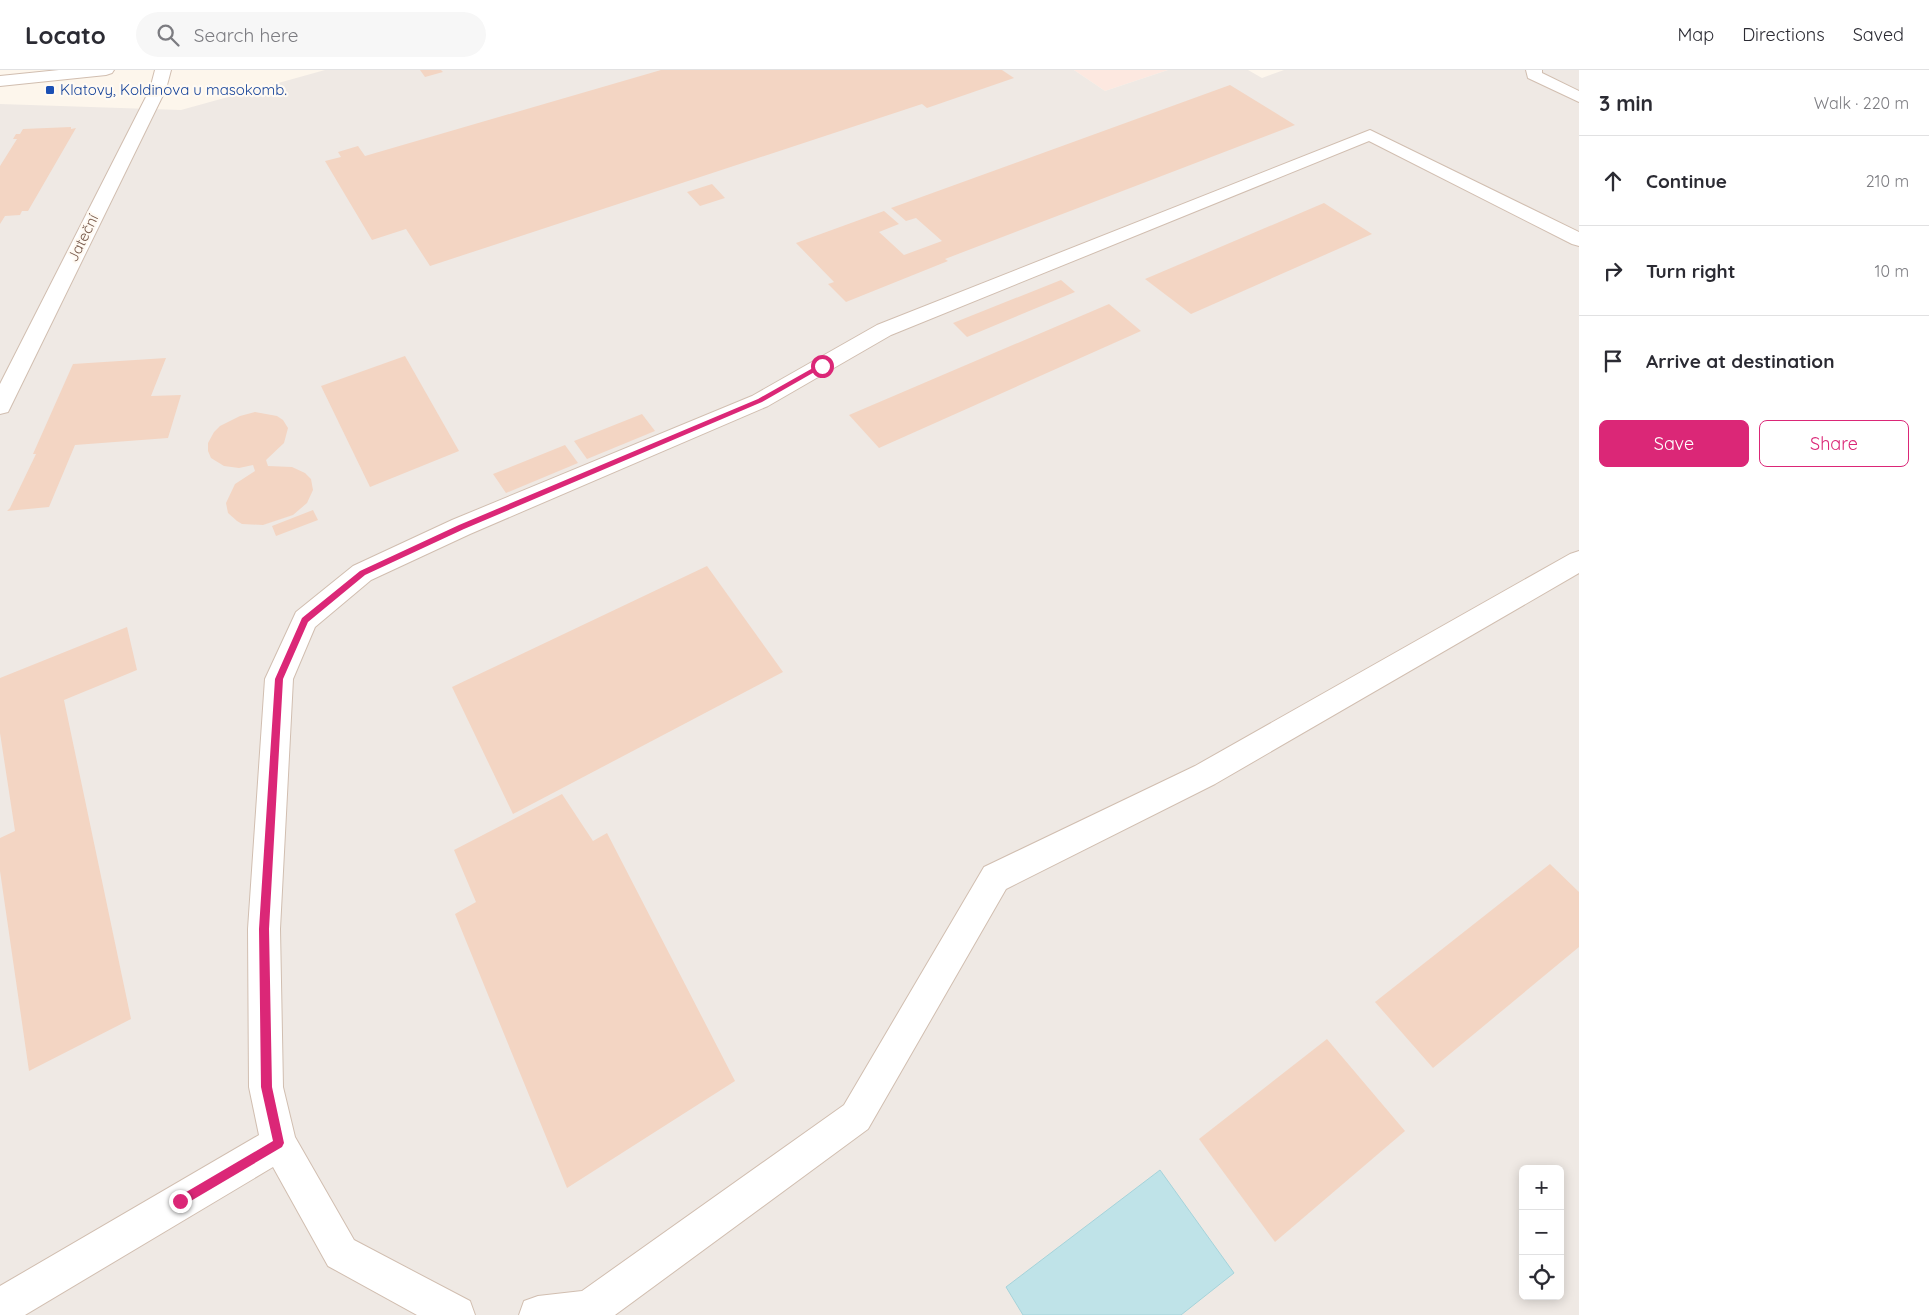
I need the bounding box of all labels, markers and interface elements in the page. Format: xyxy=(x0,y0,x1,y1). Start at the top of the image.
search box xyxy=(136,12,486,57)
text: Locato xyxy=(25,20,106,50)
icon: search xyxy=(154,21,182,49)
text: Search here xyxy=(194,23,299,47)
text: Map xyxy=(1677,23,1714,46)
text: Directions xyxy=(1742,23,1825,46)
text: Saved xyxy=(1853,23,1904,46)
place label: Klatovy, Koldinova u masokomb. xyxy=(60,80,287,99)
marker: Klatovy, Koldinova u masokomb. xyxy=(44,84,56,96)
text: 3 min xyxy=(1599,90,1653,116)
text: Walk · 220 m xyxy=(1814,93,1909,113)
icon: ahead xyxy=(1599,167,1627,195)
text: Continue xyxy=(1646,169,1727,193)
text: 210 m xyxy=(1866,171,1909,191)
street label: Jateční xyxy=(63,210,103,265)
icon: right xyxy=(1599,257,1627,285)
text: Turn right xyxy=(1646,259,1735,283)
text: 10 m xyxy=(1875,261,1909,281)
icon: arrive xyxy=(1599,347,1627,375)
text: Arrive at destination xyxy=(1646,349,1835,373)
route start xyxy=(811,355,834,378)
button: Save xyxy=(1599,420,1749,467)
button: Share xyxy=(1759,420,1909,467)
map controls xyxy=(1519,1165,1564,1300)
button: + xyxy=(1519,1165,1564,1210)
route end xyxy=(169,1190,192,1213)
button: − xyxy=(1519,1210,1564,1255)
button: locate xyxy=(1519,1255,1564,1300)

